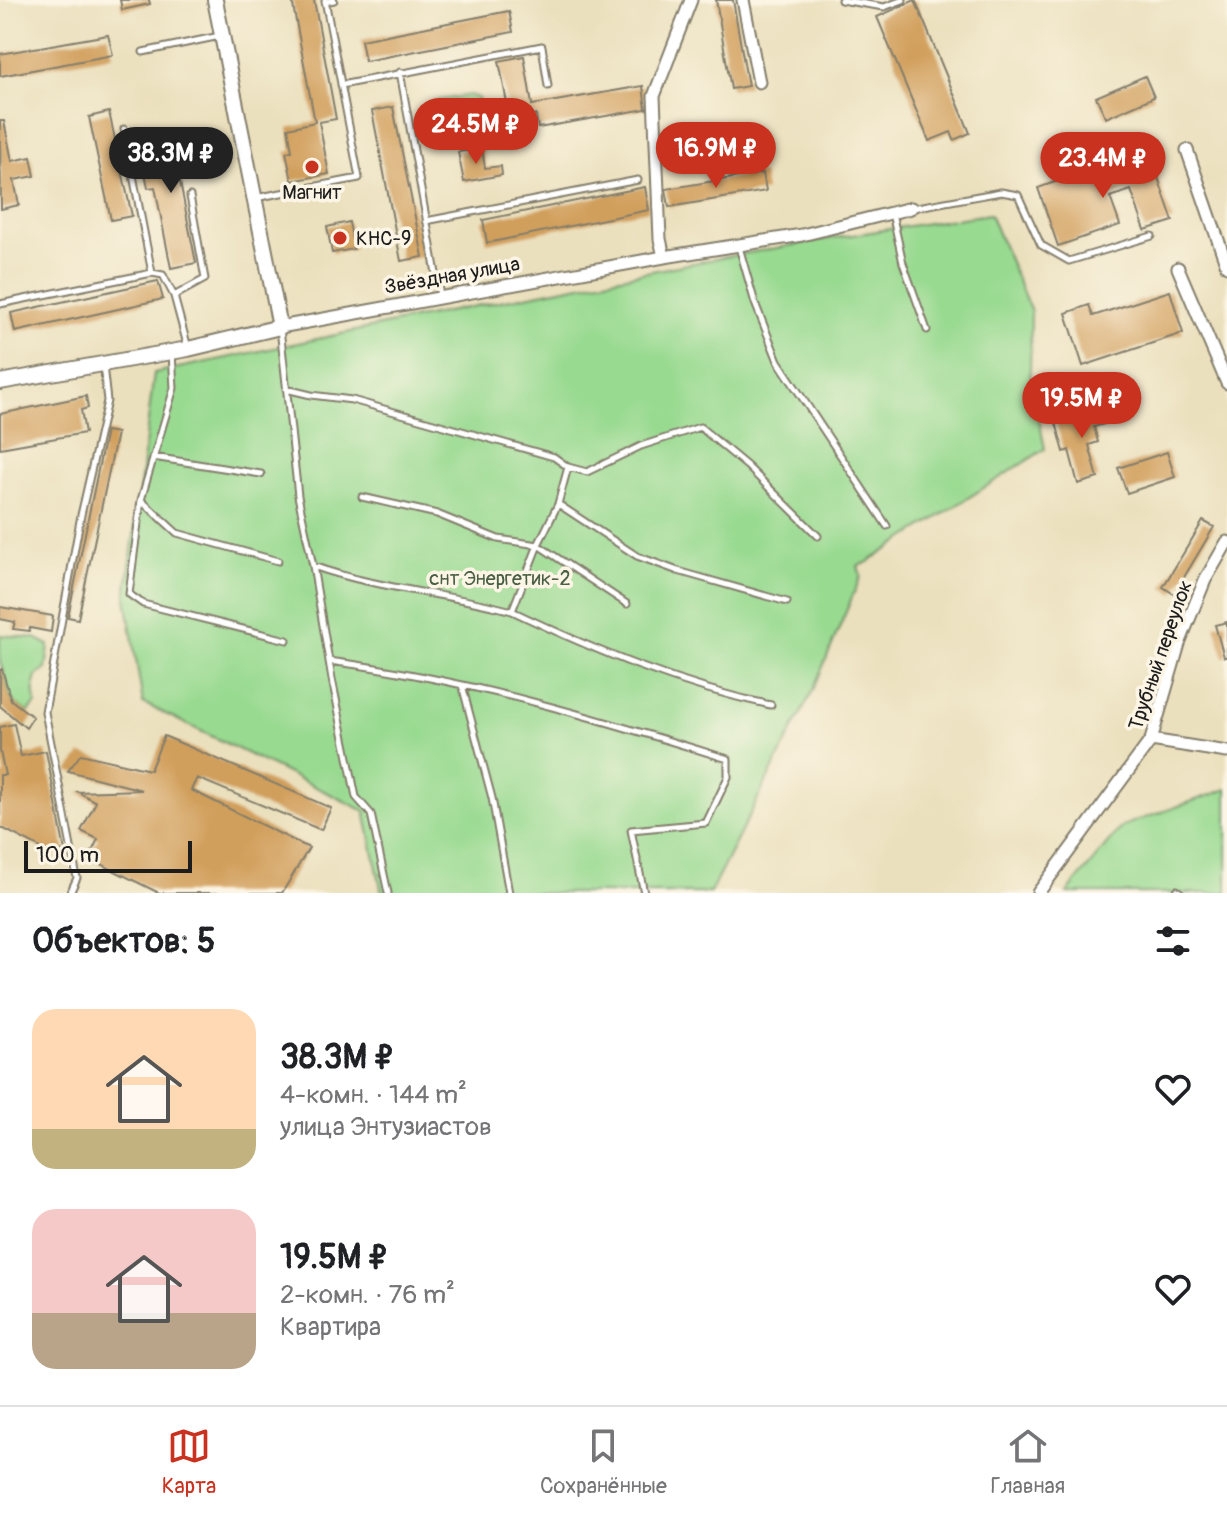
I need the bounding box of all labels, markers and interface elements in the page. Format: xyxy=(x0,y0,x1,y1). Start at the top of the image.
pin: 24.5M ₽ xyxy=(402,98,550,166)
text: 24.5M ₽ xyxy=(431,108,521,140)
pin: 16.9M ₽ xyxy=(642,122,790,190)
pin: 38.3M ₽ xyxy=(97,127,245,195)
text: 16.9M ₽ xyxy=(674,132,758,164)
pin: 23.4M ₽ xyxy=(1029,132,1177,200)
text: 38.3M ₽ xyxy=(127,137,215,169)
text: 23.4M ₽ xyxy=(1059,142,1148,174)
marker: Магнит xyxy=(303,158,321,176)
place label: Магнит xyxy=(282,180,342,205)
place label: КНС-9 xyxy=(356,226,411,251)
marker: КНС-9 xyxy=(331,229,349,247)
street label: Звёздная улица xyxy=(382,251,522,300)
pin: 19.5M ₽ xyxy=(1008,372,1156,440)
text: 19.5M ₽ xyxy=(1040,382,1124,414)
park label: снт Энергетик-2 xyxy=(429,566,571,591)
street label: Трубный переулок xyxy=(1123,577,1198,733)
scale bar xyxy=(24,837,192,873)
text: 100 m xyxy=(36,841,99,869)
icon: filters xyxy=(1151,919,1195,963)
text: Объектов: 5 xyxy=(32,920,215,963)
text: 38.3M ₽ xyxy=(280,1036,395,1079)
icon: home xyxy=(96,1041,192,1137)
icon: heart xyxy=(1151,1067,1195,1111)
text: 4-комн. · 144 m² xyxy=(280,1079,467,1111)
text: улица Энтузиастов xyxy=(280,1111,492,1143)
text: 19.5M ₽ xyxy=(280,1236,389,1279)
icon: home xyxy=(96,1241,192,1337)
icon: heart xyxy=(1151,1267,1195,1311)
text: 2-комн. · 76 m² xyxy=(280,1279,455,1311)
text: Квартира xyxy=(280,1311,381,1343)
tab: Карта xyxy=(162,1424,216,1500)
tab: Сохранённые xyxy=(540,1424,667,1500)
tab: Главная xyxy=(990,1424,1065,1500)

